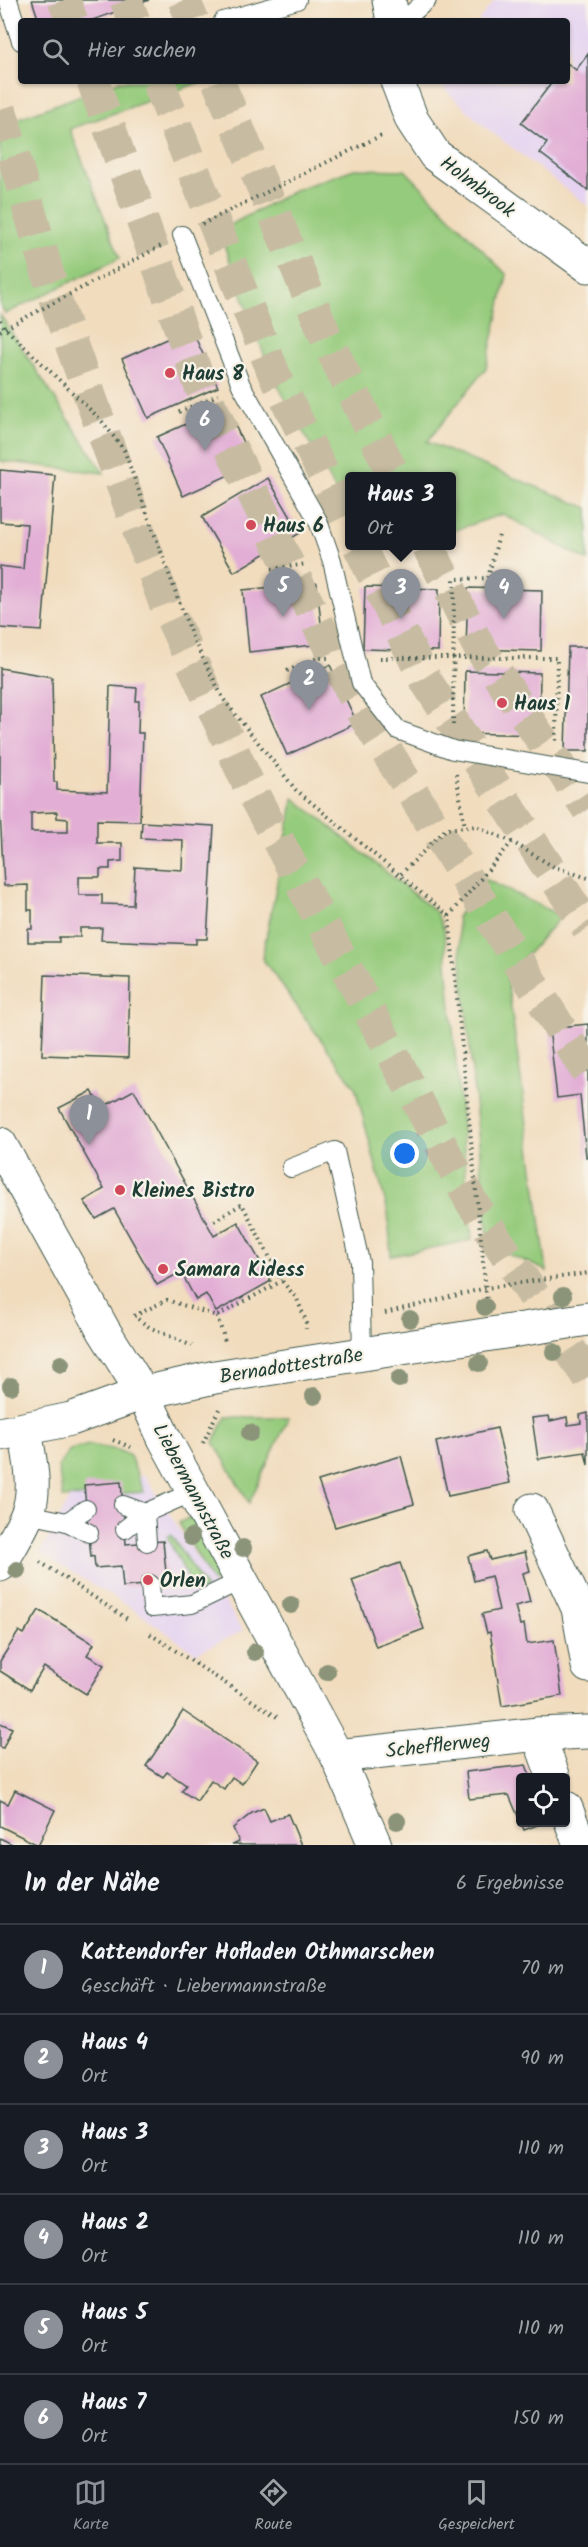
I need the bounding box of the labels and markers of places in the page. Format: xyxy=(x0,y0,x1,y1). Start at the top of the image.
place label: Haus 8 xyxy=(182,359,244,391)
marker: Haus 8 xyxy=(163,366,177,380)
pin: 6 xyxy=(186,402,224,451)
place label: Haus 6 xyxy=(263,511,324,543)
marker: Haus 6 xyxy=(244,518,258,532)
pin: 5 xyxy=(264,568,302,617)
pin: 3 xyxy=(382,570,420,619)
pin: 4 xyxy=(484,570,524,619)
pin: 2 xyxy=(290,660,328,710)
place label: Haus 1 xyxy=(514,689,570,721)
marker: Haus 1 xyxy=(495,696,509,710)
pin: 1 xyxy=(70,1096,109,1145)
place label: Kleines Bistro xyxy=(132,1176,255,1208)
marker: Kleines Bistro xyxy=(113,1183,127,1197)
place label: Samara Kidess xyxy=(175,1255,305,1287)
marker: Samara Kidess xyxy=(156,1262,170,1276)
place label: Orlen xyxy=(160,1566,206,1598)
marker: Orlen xyxy=(141,1573,155,1587)

